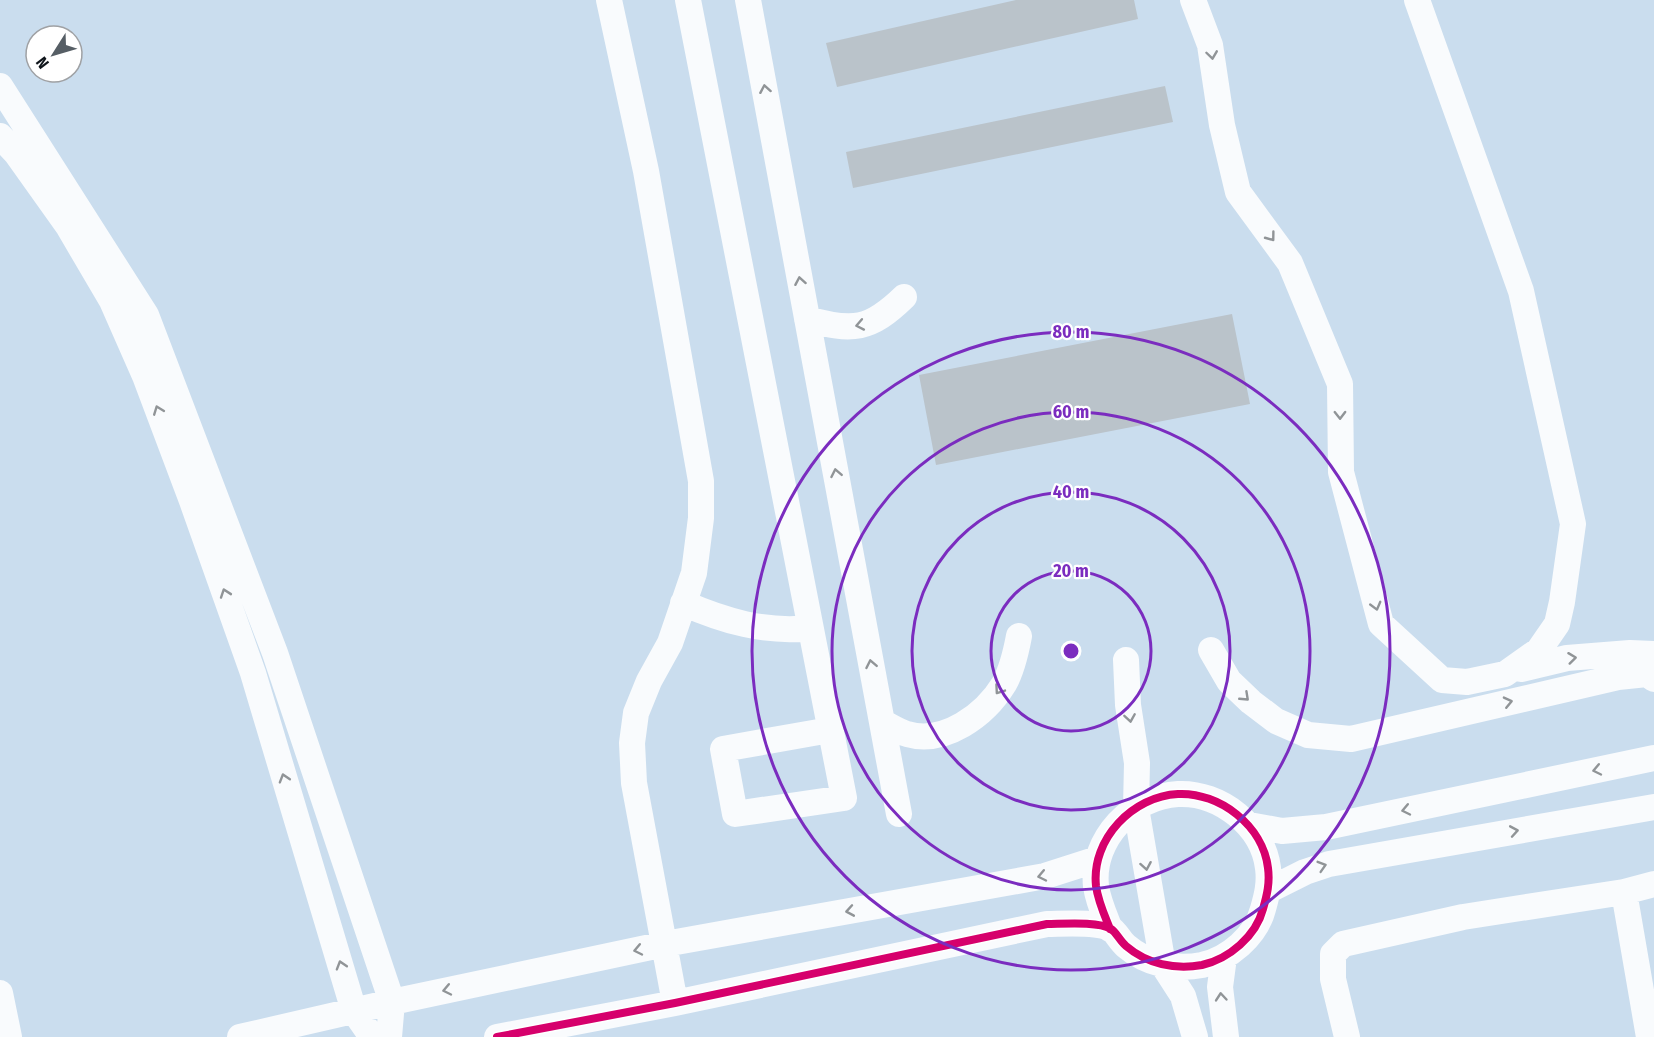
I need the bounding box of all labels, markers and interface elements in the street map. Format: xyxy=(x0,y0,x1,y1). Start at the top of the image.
north arrow xyxy=(24,24,84,84)
one-way arrow xyxy=(1205,50,1217,60)
text: N xyxy=(32,53,53,72)
one-way arrow xyxy=(759,84,772,94)
one-way arrow xyxy=(1263,230,1274,241)
one-way arrow xyxy=(794,276,807,286)
one-way arrow xyxy=(855,318,865,331)
text: 80 m xyxy=(1053,321,1089,343)
text: 60 m xyxy=(1053,401,1089,423)
one-way arrow xyxy=(152,405,165,415)
one-way arrow xyxy=(1334,411,1346,420)
one-way arrow xyxy=(830,468,843,478)
text: 40 m xyxy=(1053,481,1089,503)
text: 20 m xyxy=(1052,560,1089,582)
one-way arrow xyxy=(219,588,232,599)
one-way arrow xyxy=(1369,600,1382,610)
centre of rings xyxy=(1061,641,1081,661)
one-way arrow xyxy=(1567,652,1576,665)
one-way arrow xyxy=(865,660,878,670)
one-way arrow xyxy=(995,684,1006,695)
one-way arrow xyxy=(1239,690,1249,701)
one-way arrow xyxy=(1503,696,1513,709)
one-way arrow xyxy=(1123,713,1135,723)
one-way arrow xyxy=(1592,763,1602,776)
one-way arrow xyxy=(279,773,291,784)
one-way arrow xyxy=(1401,803,1411,816)
one-way arrow xyxy=(1508,825,1518,838)
one-way arrow xyxy=(1139,861,1151,871)
one-way arrow xyxy=(1316,861,1327,874)
one-way arrow xyxy=(1037,869,1047,882)
one-way arrow xyxy=(846,904,856,917)
one-way arrow xyxy=(633,943,643,956)
one-way arrow xyxy=(336,960,348,971)
one-way arrow xyxy=(442,983,452,996)
one-way arrow xyxy=(1215,992,1228,1001)

